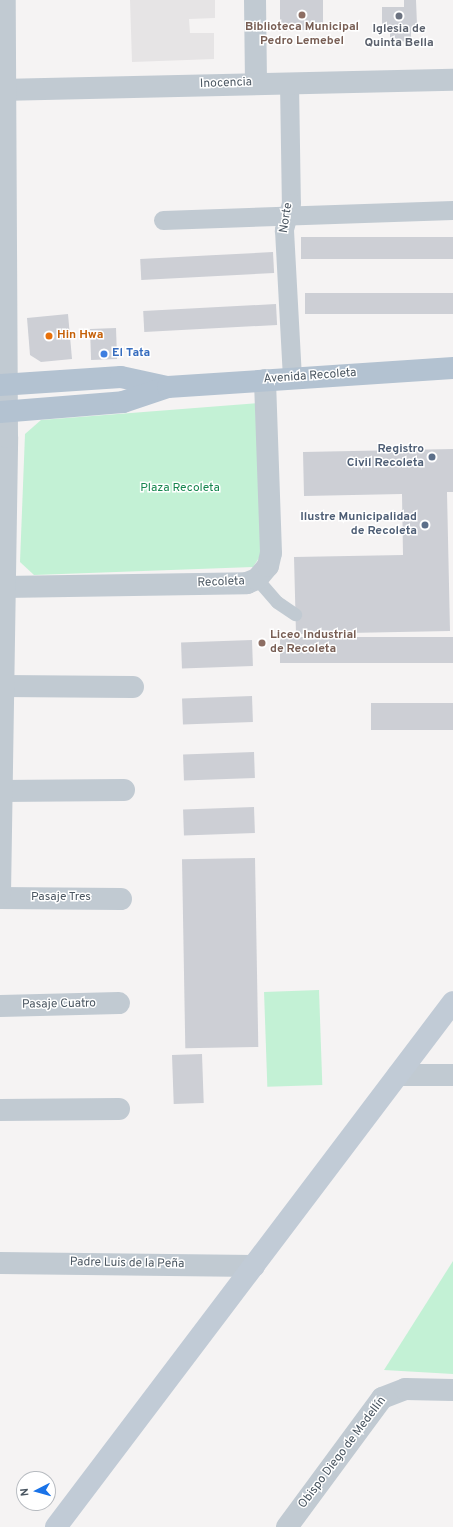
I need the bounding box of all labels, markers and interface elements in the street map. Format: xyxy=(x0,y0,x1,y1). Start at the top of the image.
marker: Biblioteca Municipal Pedro Lemebel xyxy=(297,10,307,20)
marker: Iglesia de Quinta Bella xyxy=(394,11,404,21)
place label: Biblioteca Municipal Pedro Lemebel xyxy=(245,21,359,49)
place label: Iglesia de Quinta Bella xyxy=(364,23,434,51)
street label: Inocencia xyxy=(200,76,252,92)
street label: Norte xyxy=(277,202,297,234)
place label: Hin Hwa xyxy=(57,329,103,343)
marker: Hin Hwa xyxy=(44,331,54,341)
place label: El Tata xyxy=(112,347,150,361)
marker: El Tata xyxy=(99,349,109,359)
street label: Avenida Recoleta xyxy=(263,367,357,387)
place label: Registro Civil Recoleta xyxy=(347,443,424,471)
marker: Registro Civil Recoleta xyxy=(427,452,437,462)
park label: Plaza Recoleta xyxy=(140,482,220,496)
place label: Ilustre Municipalidad de Recoleta xyxy=(300,511,417,539)
marker: Ilustre Municipalidad de Recoleta xyxy=(420,520,430,530)
street label: Recoleta xyxy=(197,575,245,591)
place label: Liceo Industrial de Recoleta xyxy=(270,629,357,657)
marker: Liceo Industrial de Recoleta xyxy=(257,638,267,648)
street label: Pasaje Tres xyxy=(31,891,91,905)
street label: Pasaje Cuatro xyxy=(22,997,96,1013)
street label: Padre Luis de la Peña xyxy=(70,1256,184,1272)
street label: Obispo Diego de Medellín xyxy=(296,1394,390,1512)
north arrow xyxy=(16,1471,56,1511)
text: N xyxy=(18,1487,32,1497)

